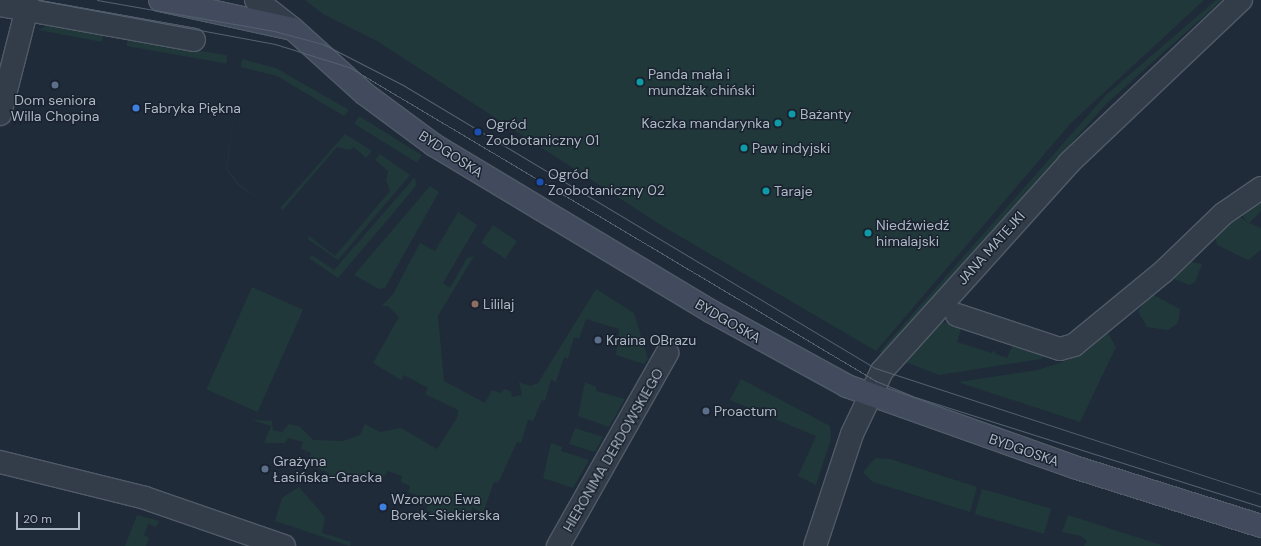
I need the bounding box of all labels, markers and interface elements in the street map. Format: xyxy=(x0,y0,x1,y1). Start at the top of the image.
place label: Panda mała i mundżak chiński xyxy=(648,66,755,98)
marker: Panda mała i mundżak chiński xyxy=(635,77,645,87)
marker: Dom seniora Willa Chopina xyxy=(50,80,60,90)
place label: Dom seniora Willa Chopina xyxy=(11,92,99,124)
place label: Fabryka Piękna xyxy=(144,100,241,116)
marker: Fabryka Piękna xyxy=(131,103,141,113)
place label: Bażanty xyxy=(800,106,851,122)
marker: Bażanty xyxy=(787,109,797,119)
place label: Kaczka mandarynka xyxy=(642,115,770,131)
place label: Ogród Zoobotaniczny 01 xyxy=(486,116,599,148)
marker: Kaczka mandarynka xyxy=(773,118,783,128)
street label: BYDGOSKA xyxy=(416,127,486,181)
marker: Ogród Zoobotaniczny 01 xyxy=(473,127,483,137)
place label: Paw indyjski xyxy=(752,140,830,156)
marker: Paw indyjski xyxy=(739,143,749,153)
place label: Ogród Zoobotaniczny 02 xyxy=(548,166,665,198)
marker: Ogród Zoobotaniczny 02 xyxy=(535,177,545,187)
place label: Taraje xyxy=(774,183,813,199)
marker: Taraje xyxy=(761,186,771,196)
street label: JANA MATEJKI xyxy=(954,208,1028,288)
place label: Niedźwiedź himalajski xyxy=(876,217,949,250)
marker: Niedźwiedź himalajski xyxy=(863,228,873,238)
place label: Lililaj xyxy=(483,296,514,312)
street label: BYDGOSKA xyxy=(692,296,764,346)
marker: Lililaj xyxy=(470,299,480,309)
place label: Kraina OBrazu xyxy=(606,332,696,348)
marker: Kraina OBrazu xyxy=(593,335,603,345)
street label: HIERONIMA DERDOWSKIEGO xyxy=(559,365,667,535)
place label: Proactum xyxy=(714,403,777,419)
marker: Proactum xyxy=(701,406,711,416)
street label: BYDGOSKA xyxy=(987,430,1061,470)
place label: Grażyna Łasińska-Gracka xyxy=(273,453,382,486)
marker: Grażyna Łasińska-Gracka xyxy=(260,464,270,474)
place label: Wzorowo Ewa Borek-Siekierska xyxy=(391,491,500,524)
marker: Wzorowo Ewa Borek-Siekierska xyxy=(378,502,388,512)
scale bar xyxy=(18,504,82,530)
text: 20 m xyxy=(23,511,52,527)

